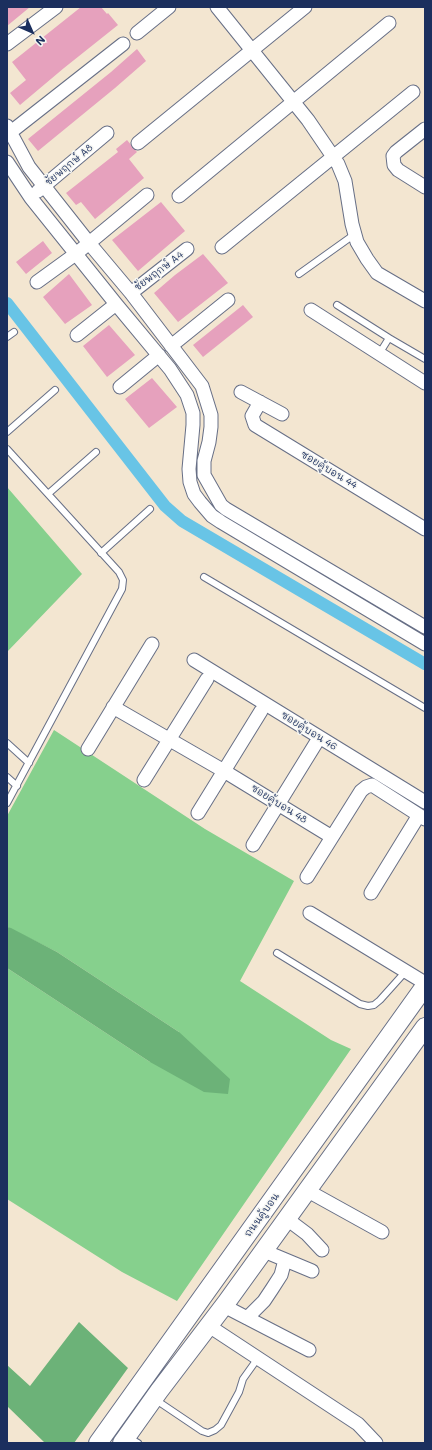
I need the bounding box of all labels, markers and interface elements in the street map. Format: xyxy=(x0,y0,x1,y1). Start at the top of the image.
north arrow xyxy=(12,12,52,52)
text: N xyxy=(33,33,49,49)
street label: ชัยพฤกษ์ A8 xyxy=(43,142,95,188)
street label: ชัยพฤกษ์ A4 xyxy=(132,249,186,293)
street label: ซอยคู้บอน 44 xyxy=(299,448,359,492)
street label: ซอยคู้บอน 46 xyxy=(279,709,339,753)
street label: ซอยคู้บอน 48 xyxy=(249,782,309,826)
street label: ถนนคู้บอน xyxy=(242,1191,282,1239)

